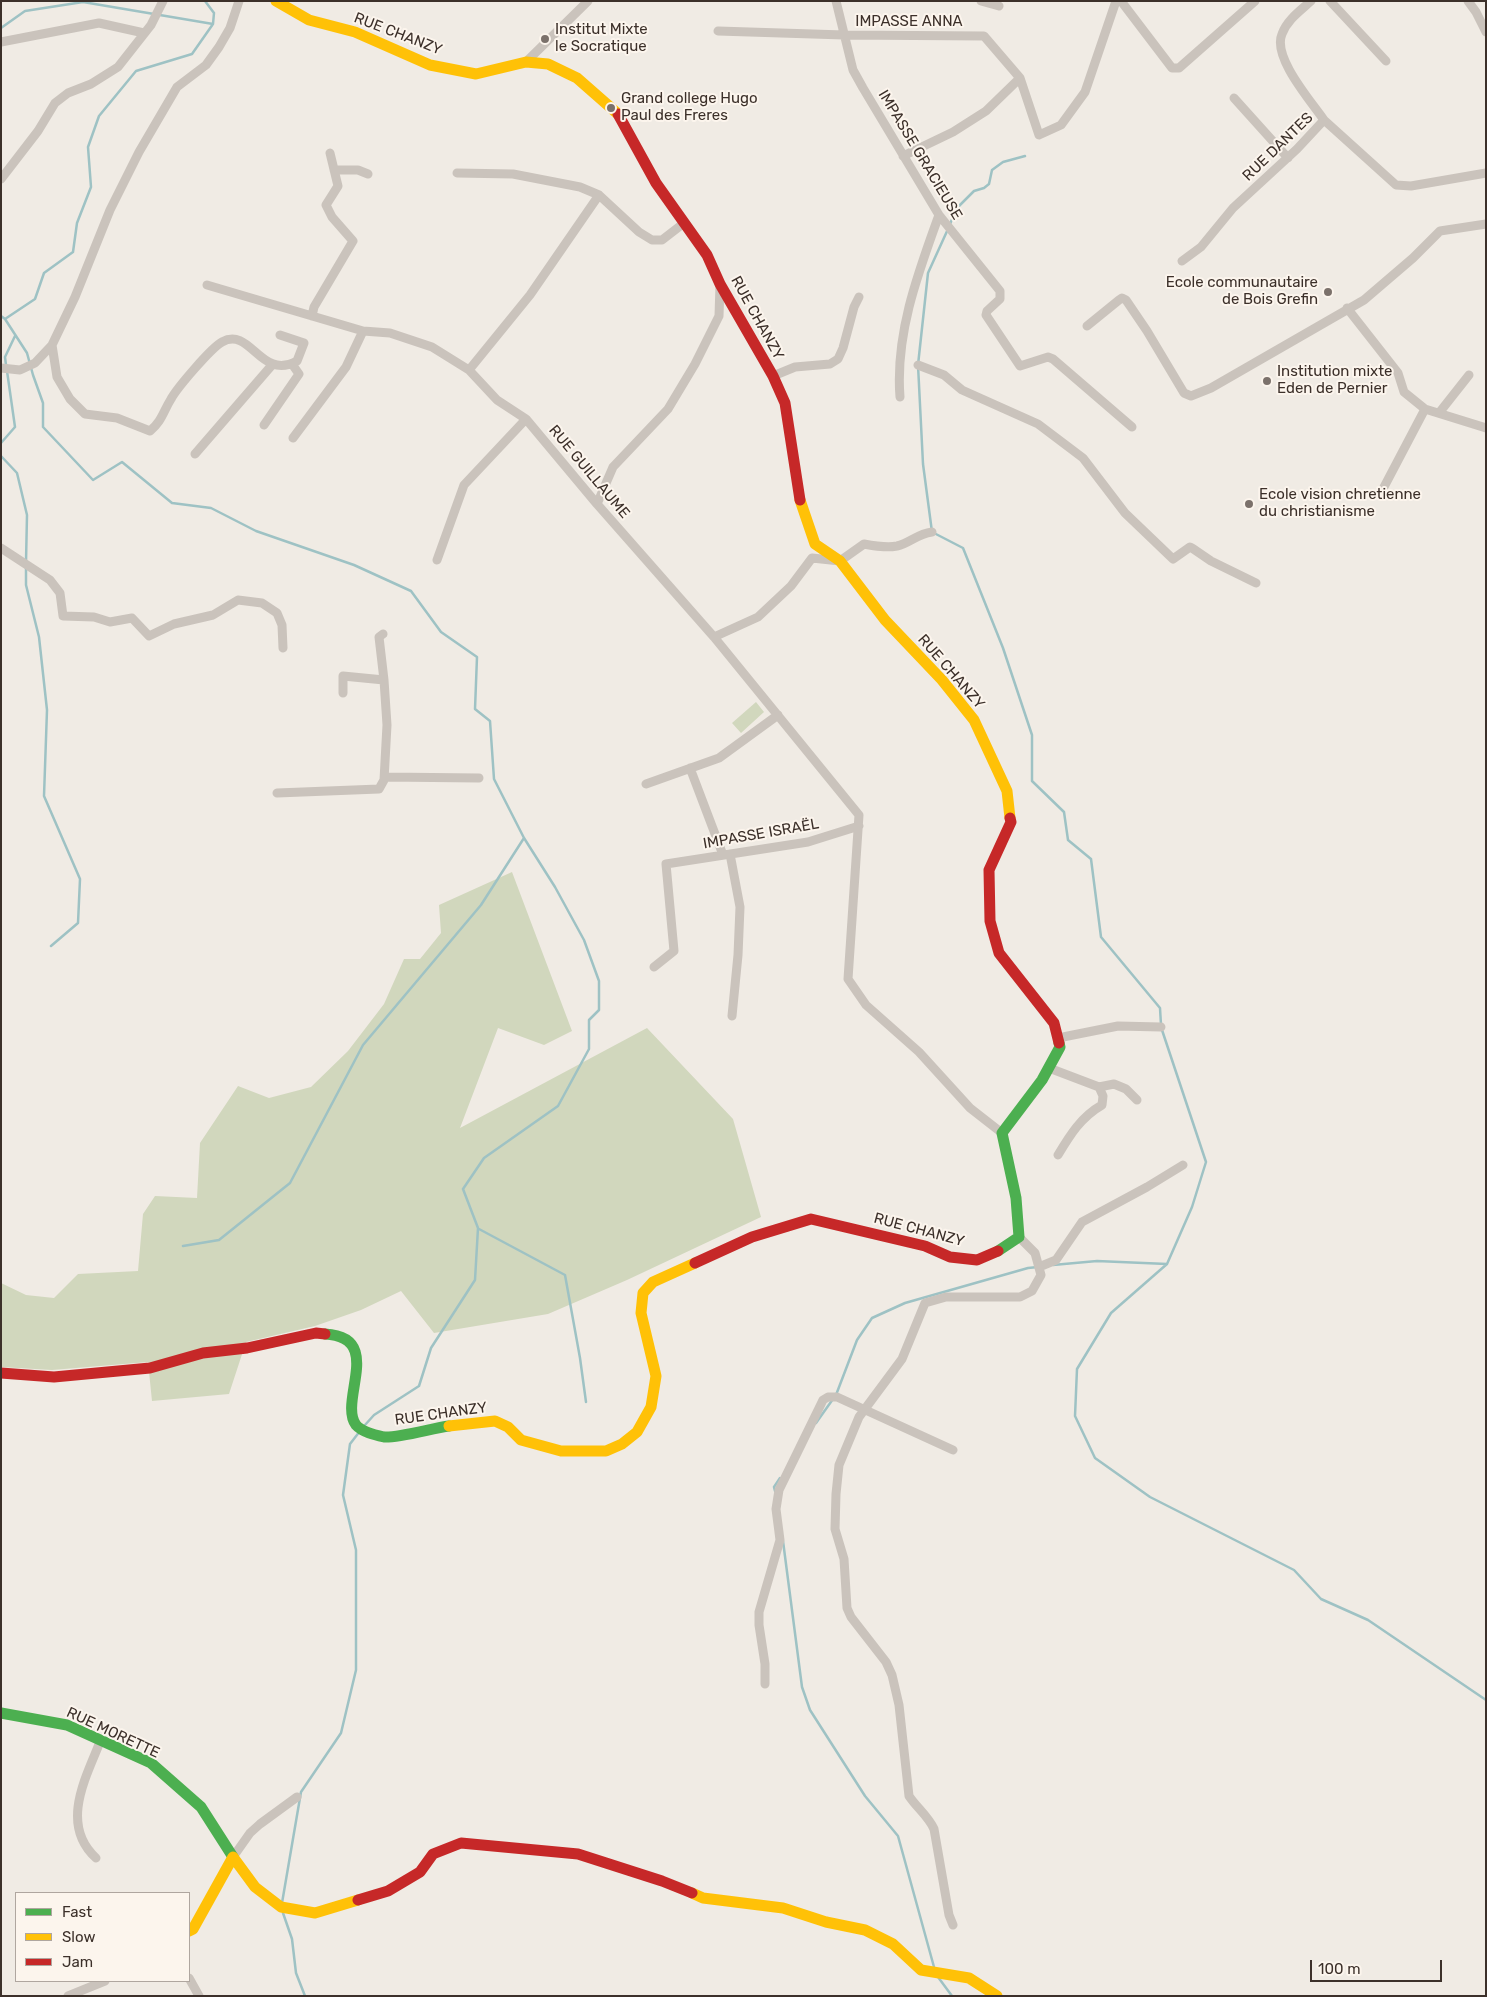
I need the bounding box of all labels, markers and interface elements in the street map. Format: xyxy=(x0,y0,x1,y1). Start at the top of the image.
street label: RUE CHANZY xyxy=(351,9,445,59)
street label: IMPASSE ANNA xyxy=(855,13,963,31)
place label: Institut Mixte le Socratique xyxy=(555,21,648,56)
marker: Institut Mixte le Socratique xyxy=(539,33,551,45)
street label: IMPASSE GRACIEUSE xyxy=(874,87,966,223)
place label: Grand college Hugo Paul des Freres xyxy=(621,90,758,125)
marker: Grand college Hugo Paul des Freres xyxy=(605,102,617,114)
street label: RUE DANTES xyxy=(1239,109,1317,185)
street label: RUE CHANZY xyxy=(727,273,787,363)
place label: Ecole communautaire de Bois Grefin xyxy=(1166,274,1318,309)
marker: Ecole communautaire de Bois Grefin xyxy=(1322,286,1334,298)
place label: Institution mixte Eden de Pernier xyxy=(1277,363,1392,398)
marker: Institution mixte Eden de Pernier xyxy=(1261,375,1273,387)
street label: RUE GUILLAUME xyxy=(545,422,633,522)
place label: Ecole vision chretienne du christianisme xyxy=(1259,486,1421,521)
marker: Ecole vision chretienne du christianisme xyxy=(1243,498,1255,510)
street label: RUE CHANZY xyxy=(914,631,988,713)
street label: IMPASSE ISRAËL xyxy=(702,815,820,853)
street label: RUE CHANZY xyxy=(872,1209,966,1251)
street label: RUE CHANZY xyxy=(394,1399,488,1429)
street label: RUE MORETTE xyxy=(64,1704,162,1762)
legend xyxy=(15,1892,190,1982)
text: Fast xyxy=(62,1903,92,1921)
text: Slow xyxy=(62,1928,95,1946)
scale bar xyxy=(1312,1950,1444,1982)
text: Jam xyxy=(62,1953,93,1971)
text: 100 m xyxy=(1318,1960,1360,1978)

